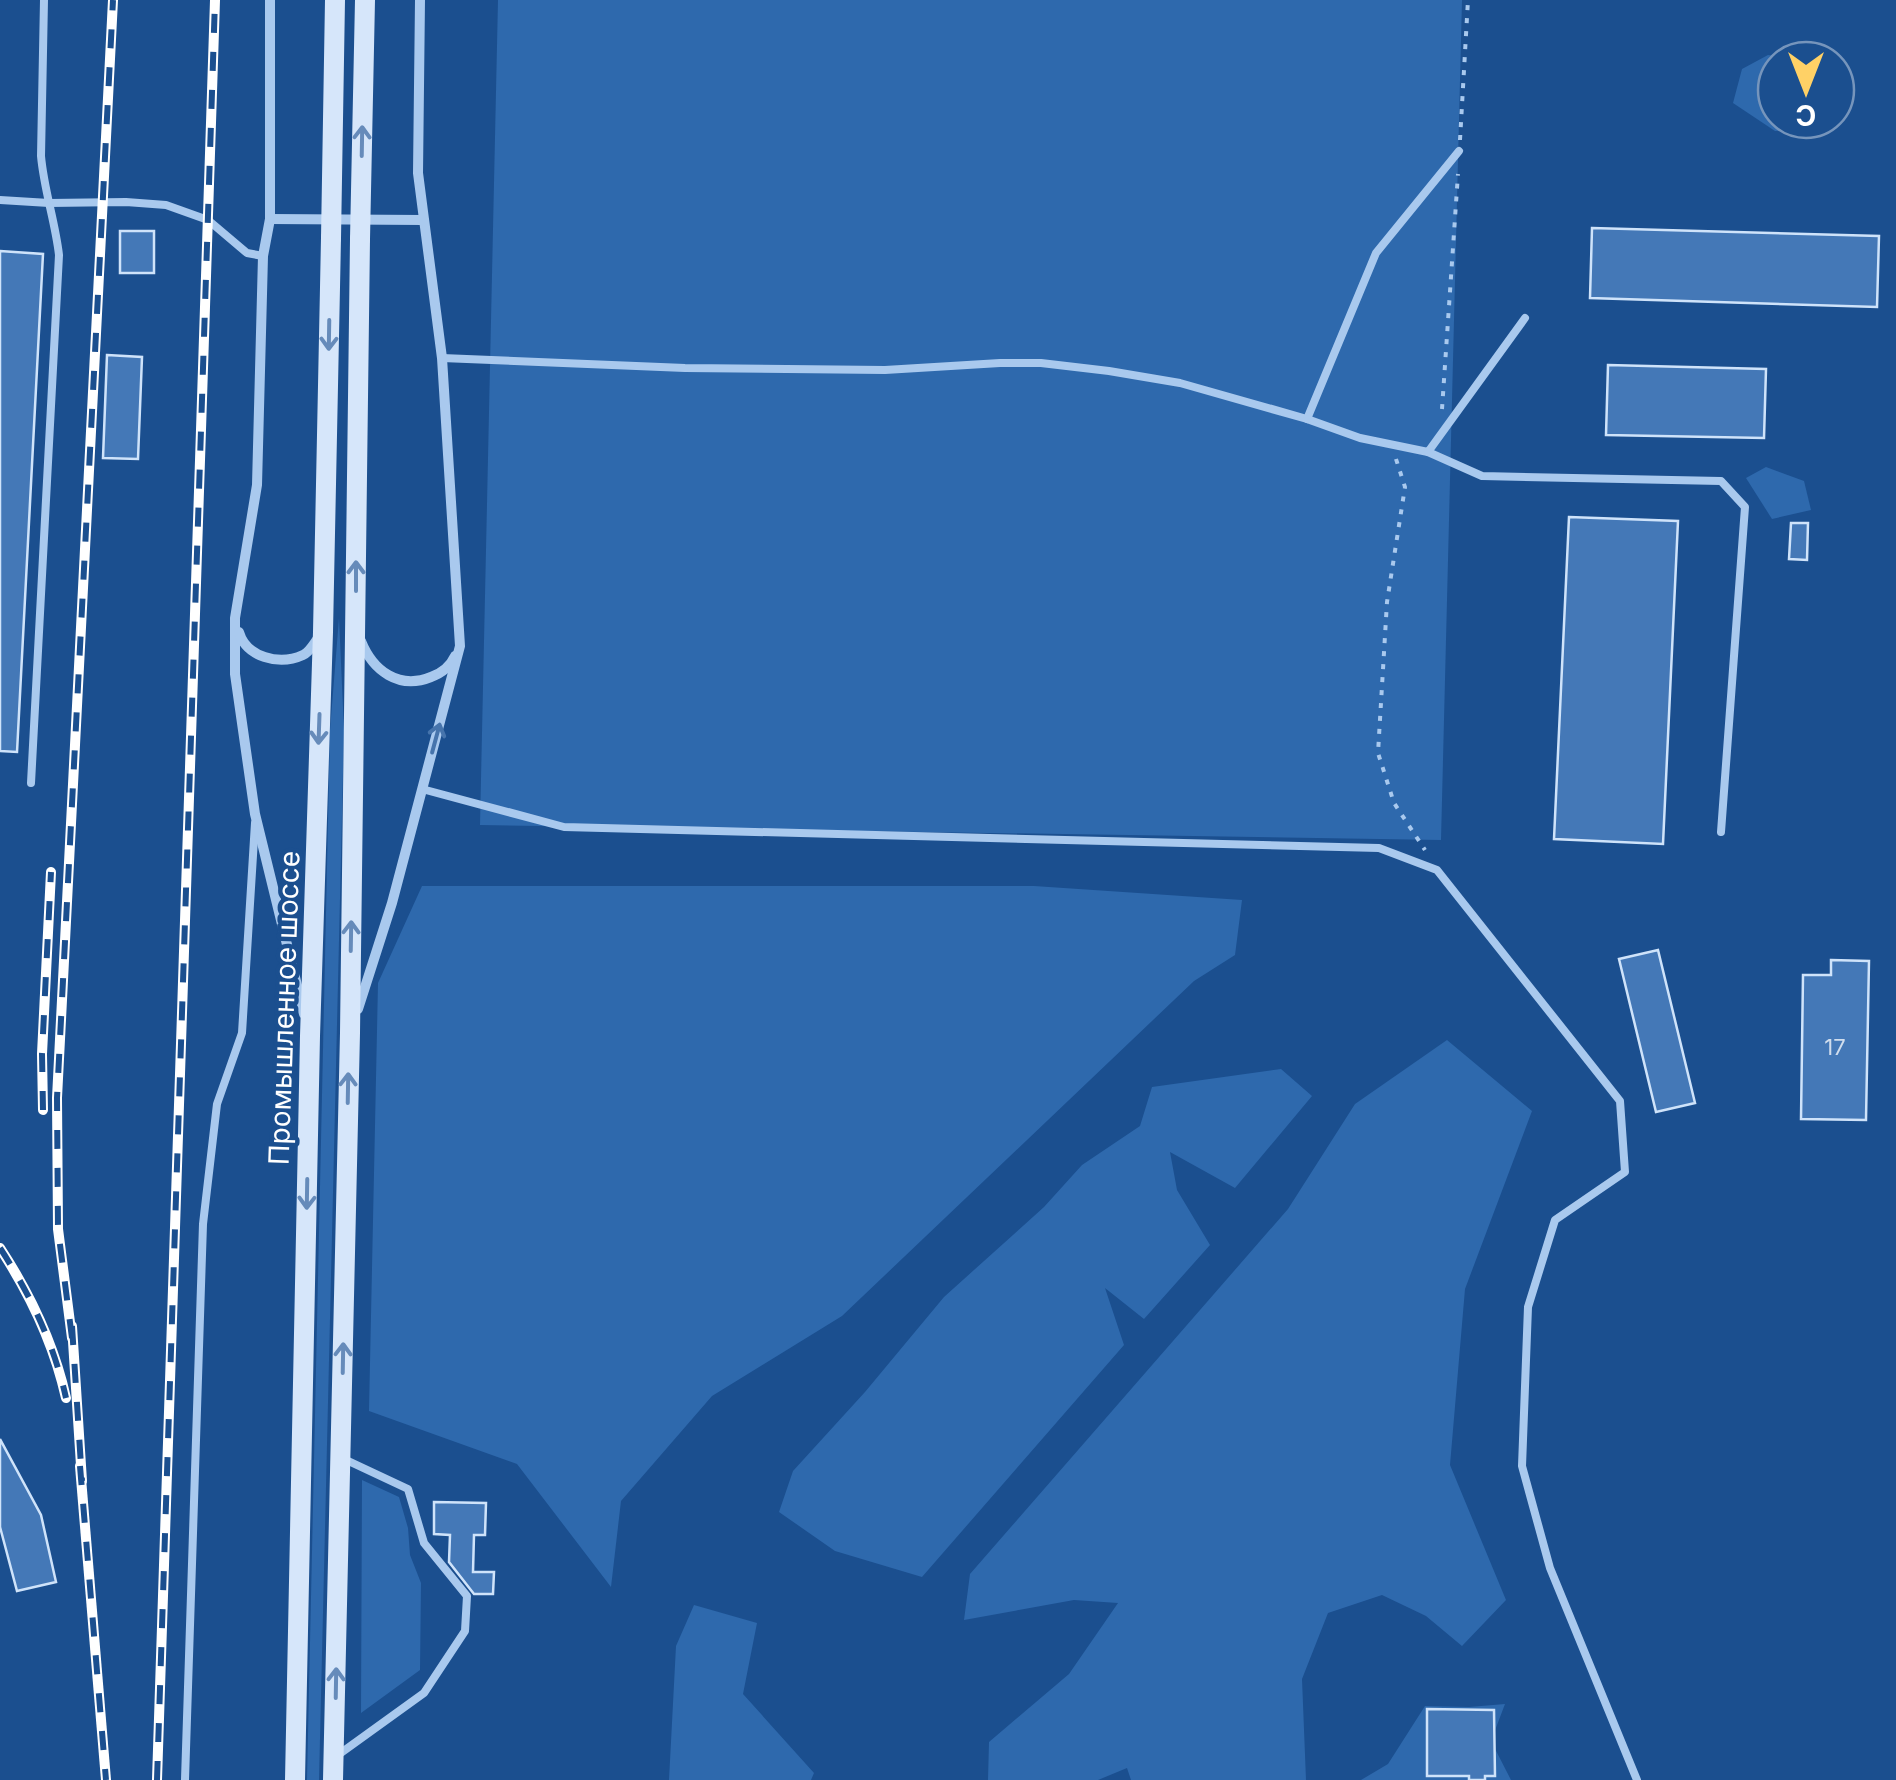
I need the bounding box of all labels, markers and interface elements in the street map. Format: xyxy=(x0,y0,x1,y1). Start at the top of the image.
north arrow xyxy=(1756,40,1856,140)
text: С xyxy=(1796,98,1816,132)
one-way arrow xyxy=(352,126,372,158)
one-way arrow xyxy=(319,319,338,351)
one-way arrow xyxy=(346,560,366,592)
one-way arrow xyxy=(310,713,329,745)
one-way arrow xyxy=(427,723,446,754)
street label: Промышленное шоссе xyxy=(262,850,306,1166)
one-way arrow xyxy=(342,920,360,952)
house number: 17 xyxy=(1824,1034,1846,1060)
one-way arrow xyxy=(339,1073,358,1105)
one-way arrow xyxy=(297,1177,316,1209)
one-way arrow xyxy=(333,1342,352,1374)
one-way arrow xyxy=(326,1667,345,1699)

